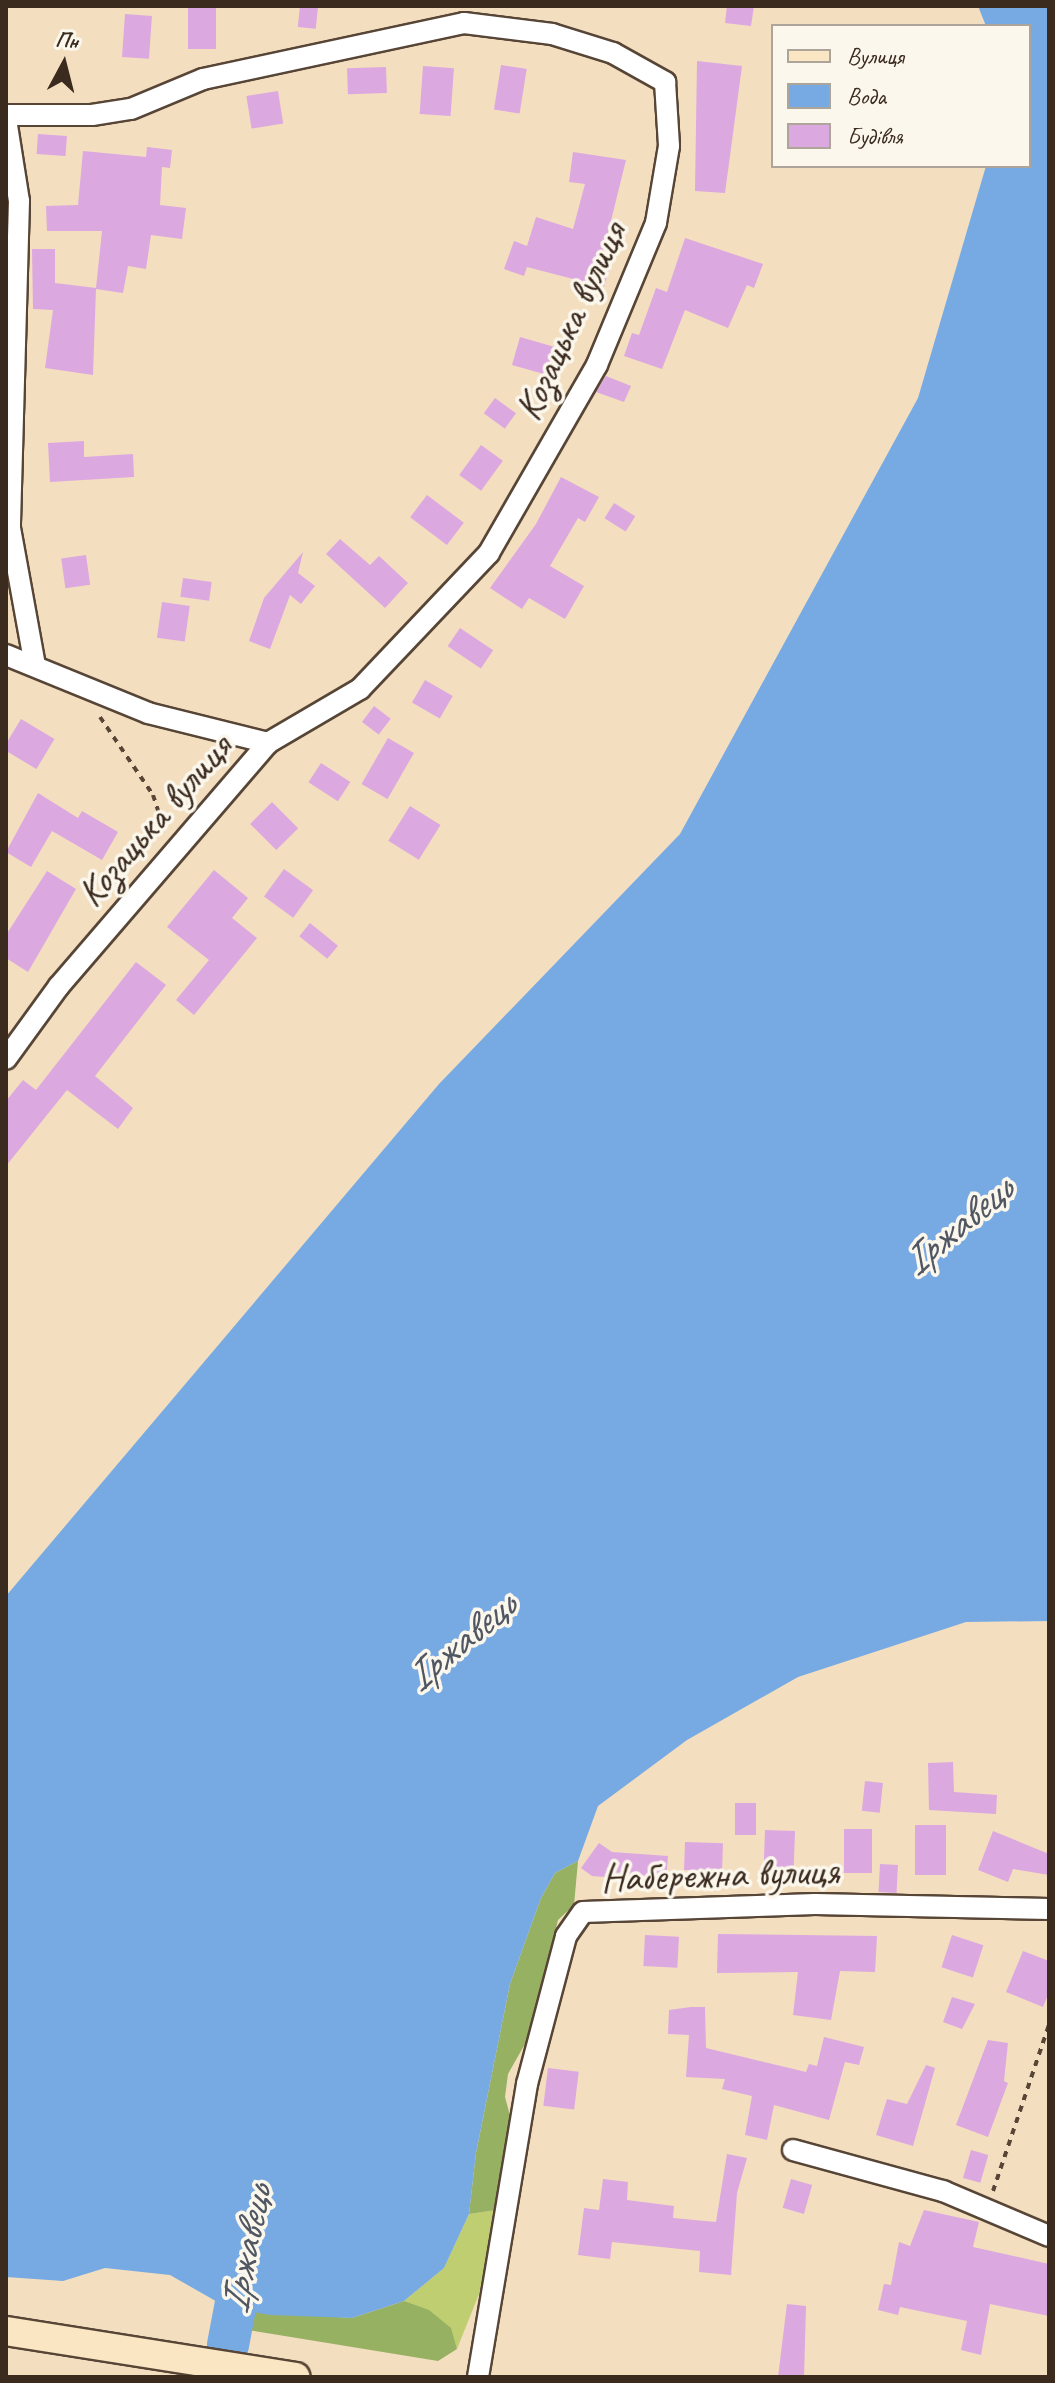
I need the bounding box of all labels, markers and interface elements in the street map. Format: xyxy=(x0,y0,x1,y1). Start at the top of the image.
north arrow xyxy=(24,24,104,104)
legend xyxy=(771,24,1031,168)
text: Пн xyxy=(54,25,80,55)
text: Вулиця xyxy=(847,41,904,71)
text: Вода xyxy=(847,81,886,111)
text: Будівля xyxy=(847,121,903,151)
street label: Козацька вулиця xyxy=(504,215,636,427)
street label: Козацька вулиця xyxy=(66,724,242,916)
water label: Іржавець xyxy=(892,1166,1022,1286)
water label: Іржавець xyxy=(395,1582,525,1702)
street label: Набережна вулиця xyxy=(599,1846,841,1902)
water label: Іржавець xyxy=(209,2182,283,2318)

